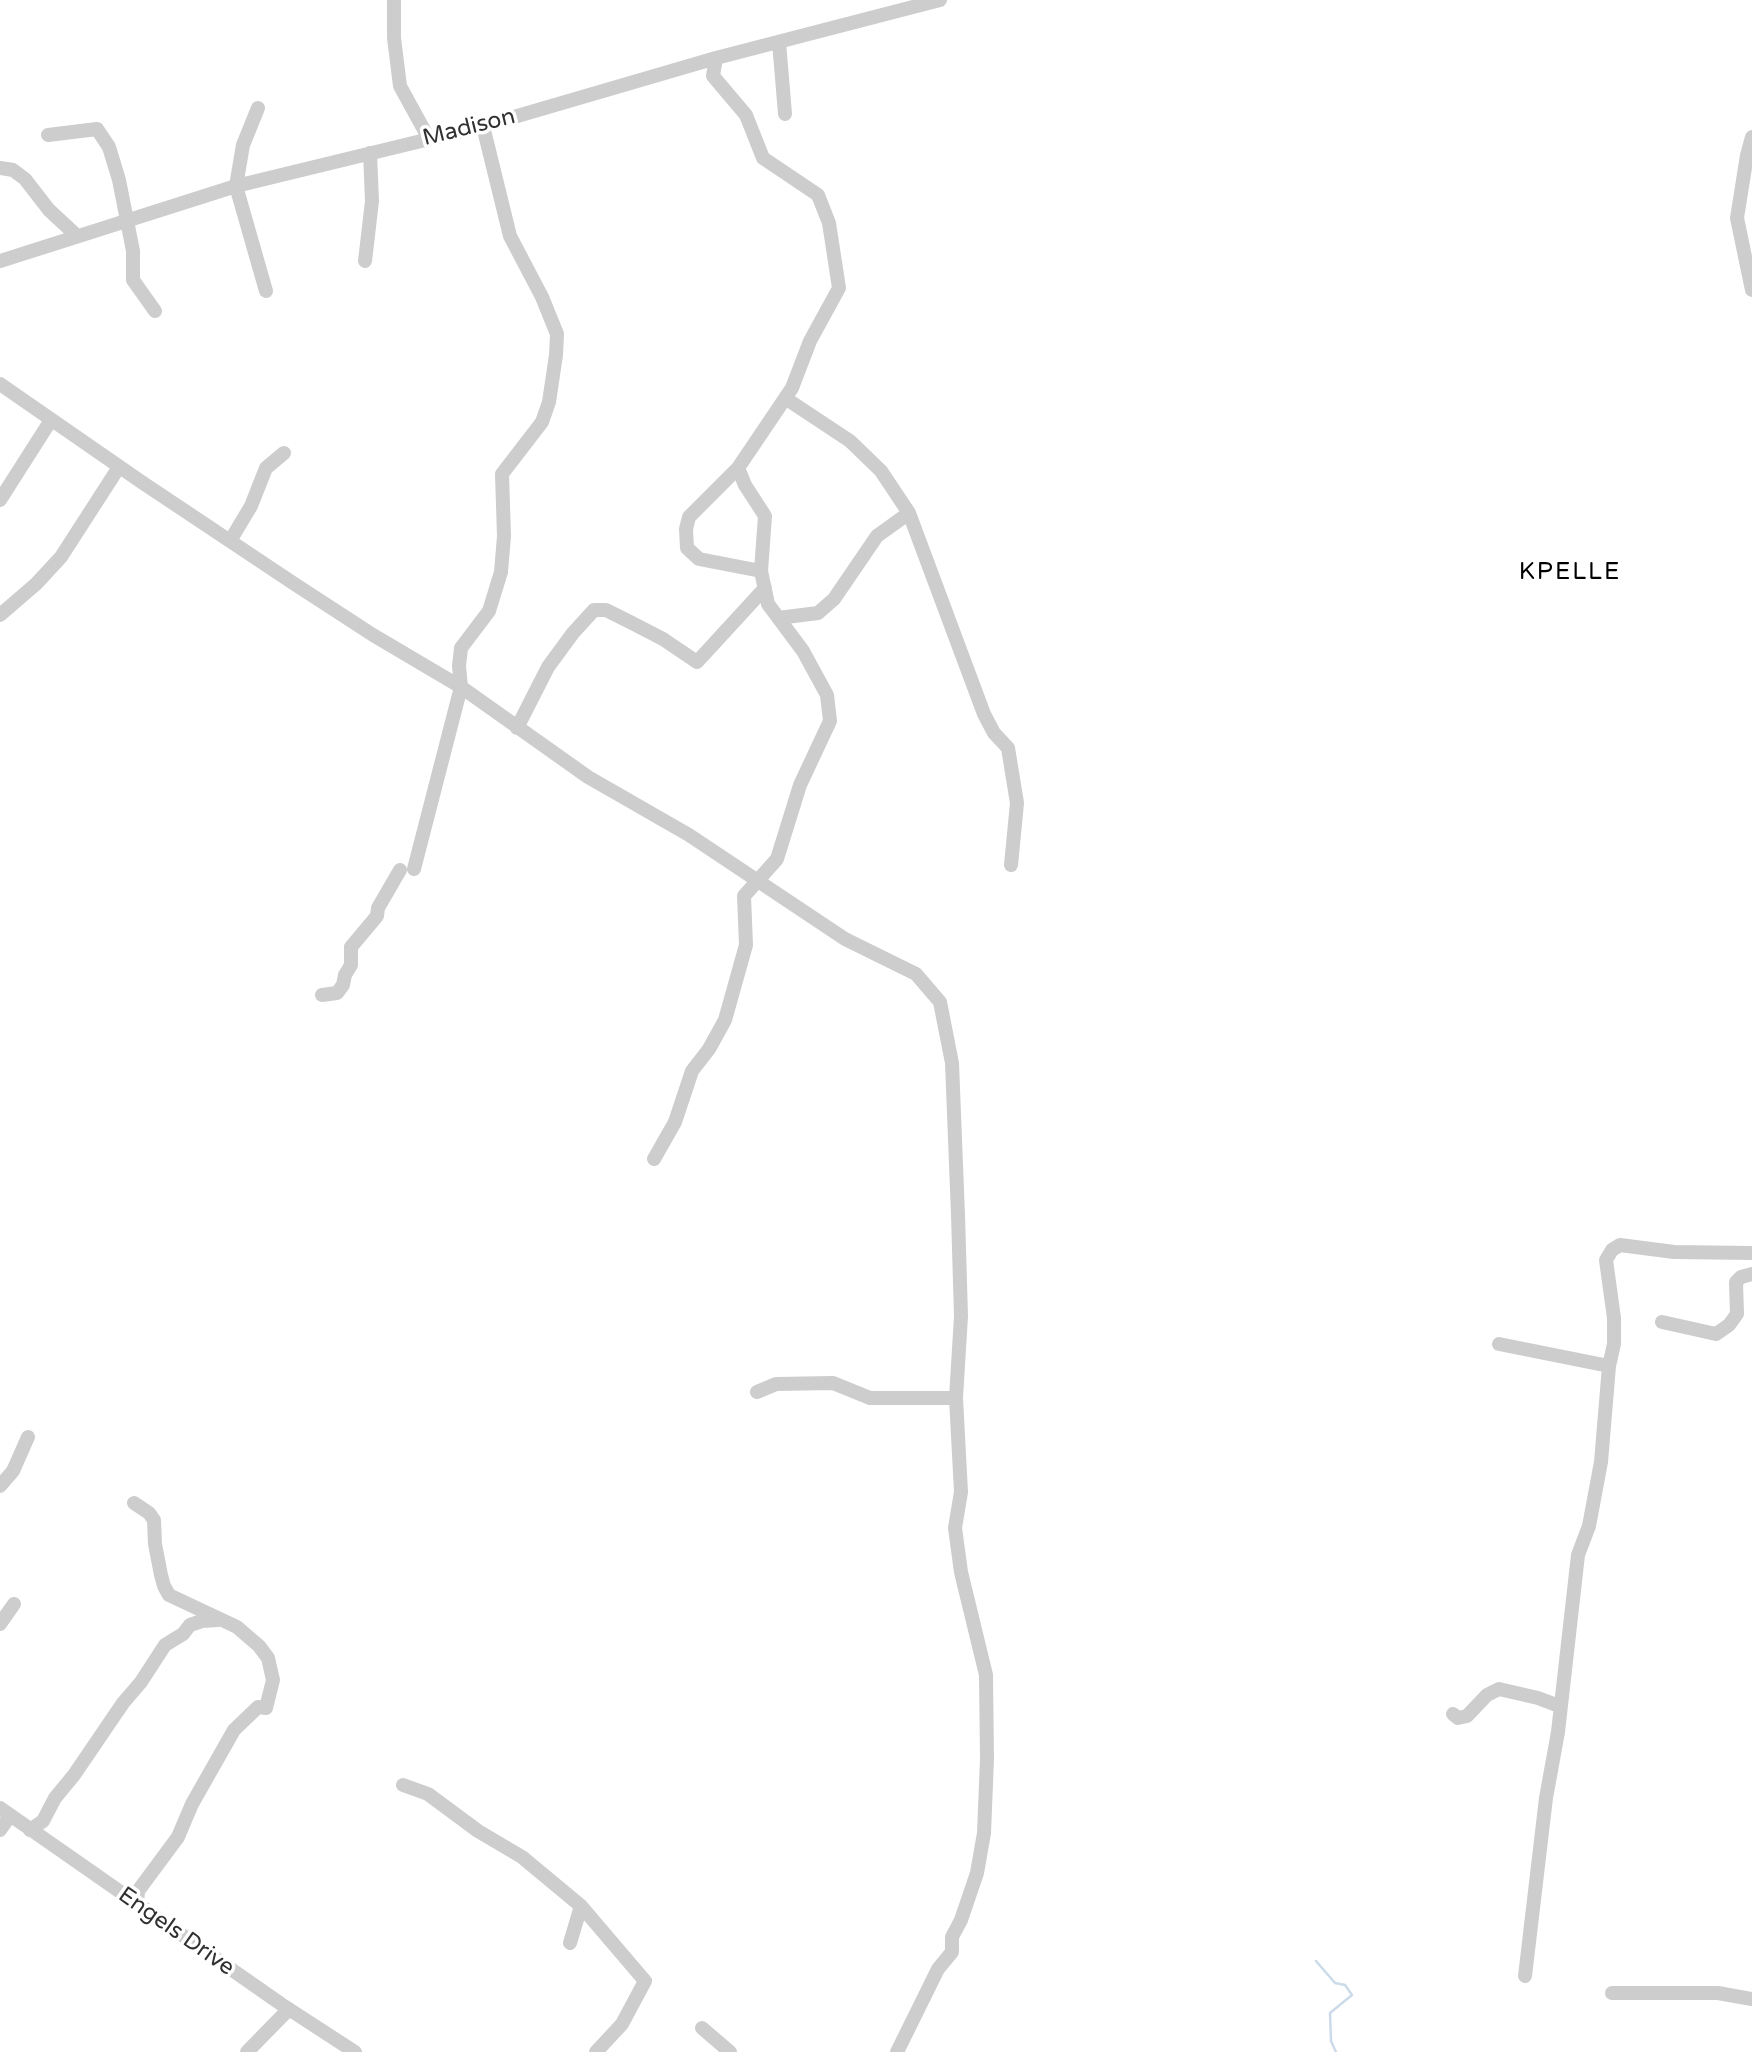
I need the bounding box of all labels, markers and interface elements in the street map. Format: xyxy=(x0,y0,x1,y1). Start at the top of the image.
street label: Madison xyxy=(420,103,518,153)
district label: KPELLE xyxy=(1520,559,1620,587)
street label: Engels Drive xyxy=(113,1882,239,1982)

